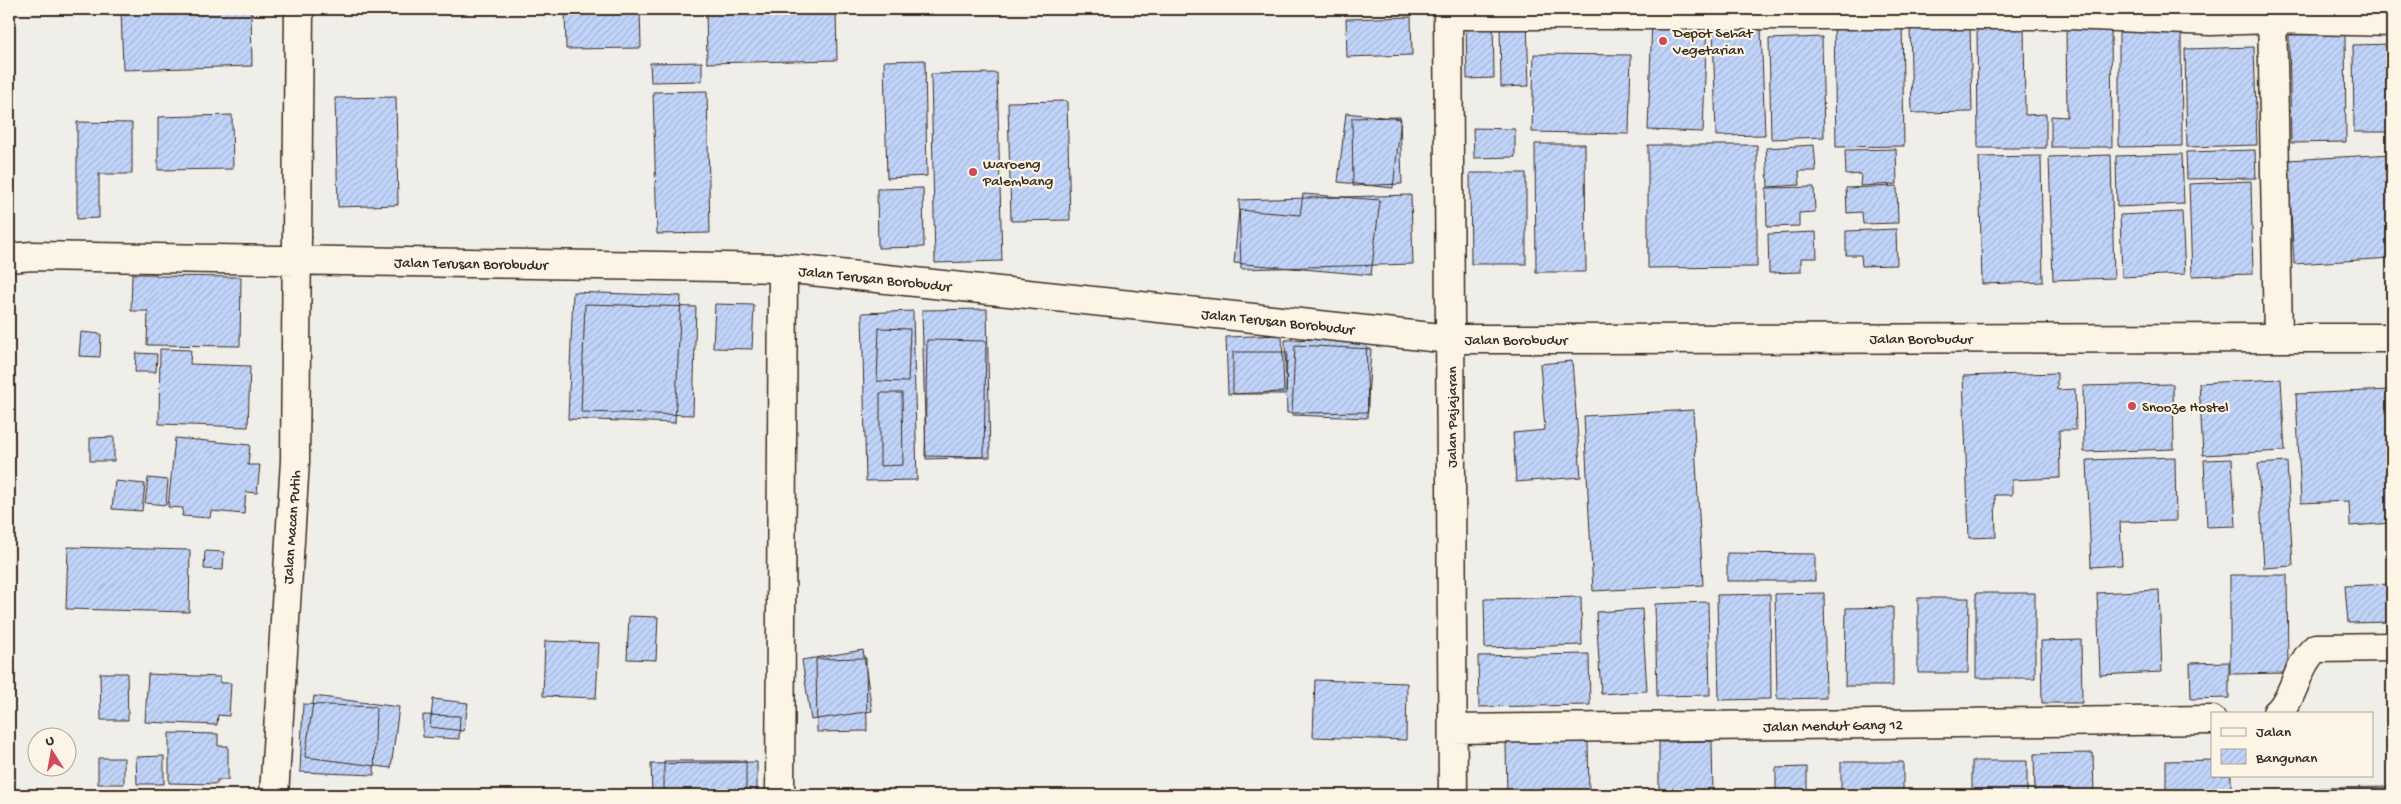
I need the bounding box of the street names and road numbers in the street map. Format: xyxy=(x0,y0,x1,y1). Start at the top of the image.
street label: Jalan Terusan Borobudur xyxy=(394,255,550,275)
street label: Jalan Terusan Borobudur xyxy=(797,263,954,297)
street label: Jalan Terusan Borobudur xyxy=(1200,306,1357,340)
street label: Jalan Borobudur xyxy=(1869,331,1974,349)
street label: Jalan Borobudur xyxy=(1464,332,1569,350)
street label: Jalan Pajajaran xyxy=(1444,366,1462,468)
street label: Jalan Macan Putih xyxy=(280,470,306,585)
street label: Jalan Mendut Gang 12 xyxy=(1763,717,1903,737)

